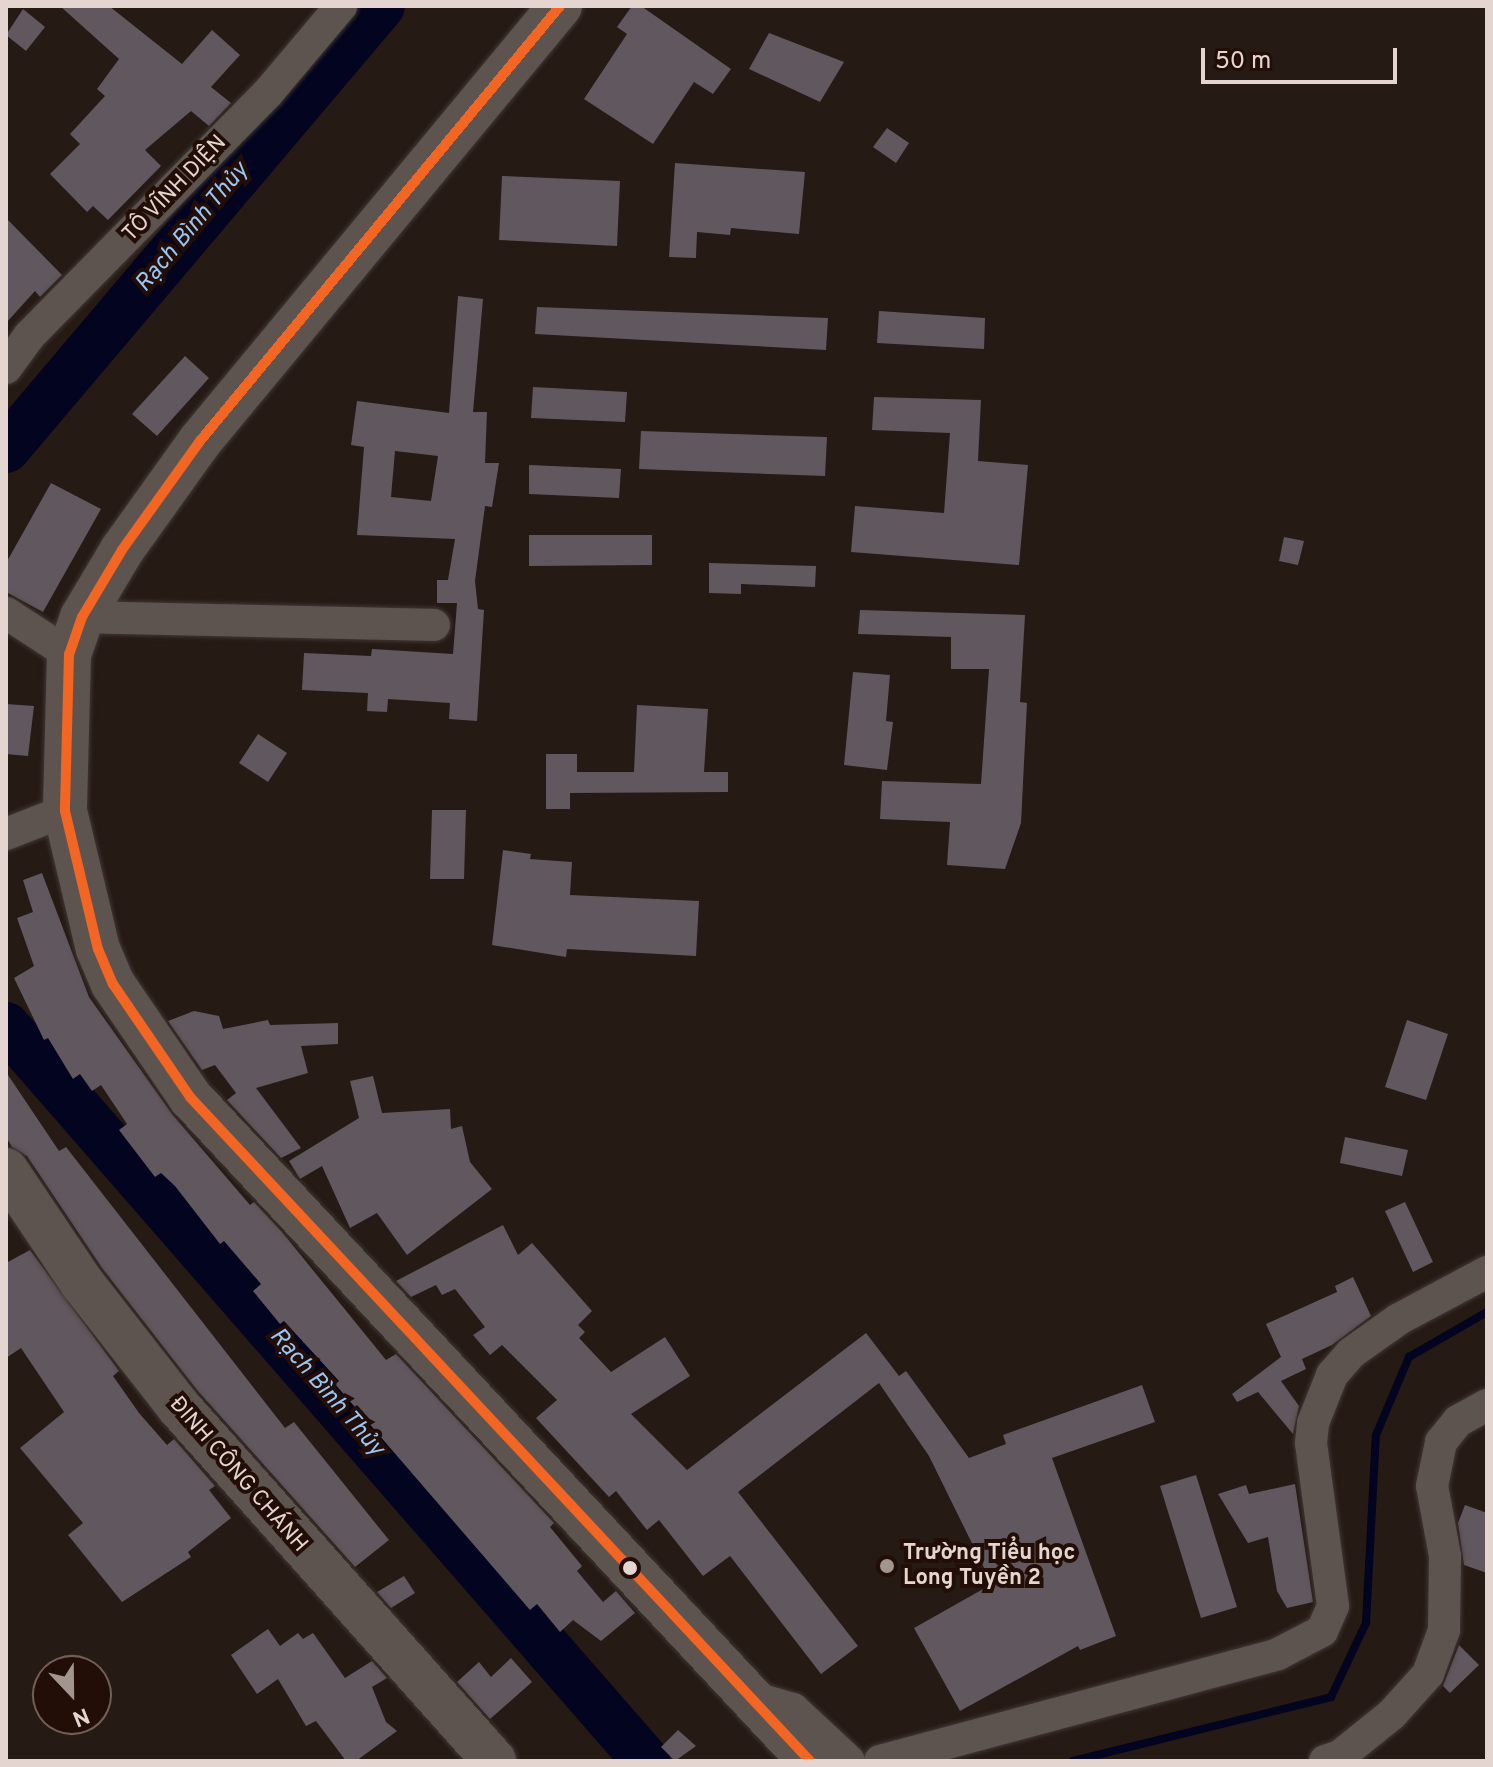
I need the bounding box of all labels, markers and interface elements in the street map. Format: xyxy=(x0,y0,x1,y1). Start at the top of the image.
scale bar xyxy=(1205,32,1401,82)
text: 50 m xyxy=(1215,47,1271,77)
street label: TÔ VĨNH DIỆN xyxy=(117,130,233,248)
water label: Rạch Bình Thủy xyxy=(130,157,256,299)
water label: Rạch Bình Thủy xyxy=(262,1323,390,1463)
street label: ĐINH CÔNG CHÁNH xyxy=(163,1392,313,1558)
place label: Trường Tiểu học Long Tuyền 2 xyxy=(903,1540,1075,1592)
marker: Trường Tiểu học Long Tuyền 2 xyxy=(878,1557,896,1575)
unlabelled marker xyxy=(622,1560,638,1576)
north arrow xyxy=(32,1655,112,1735)
text: N xyxy=(68,1700,93,1731)

